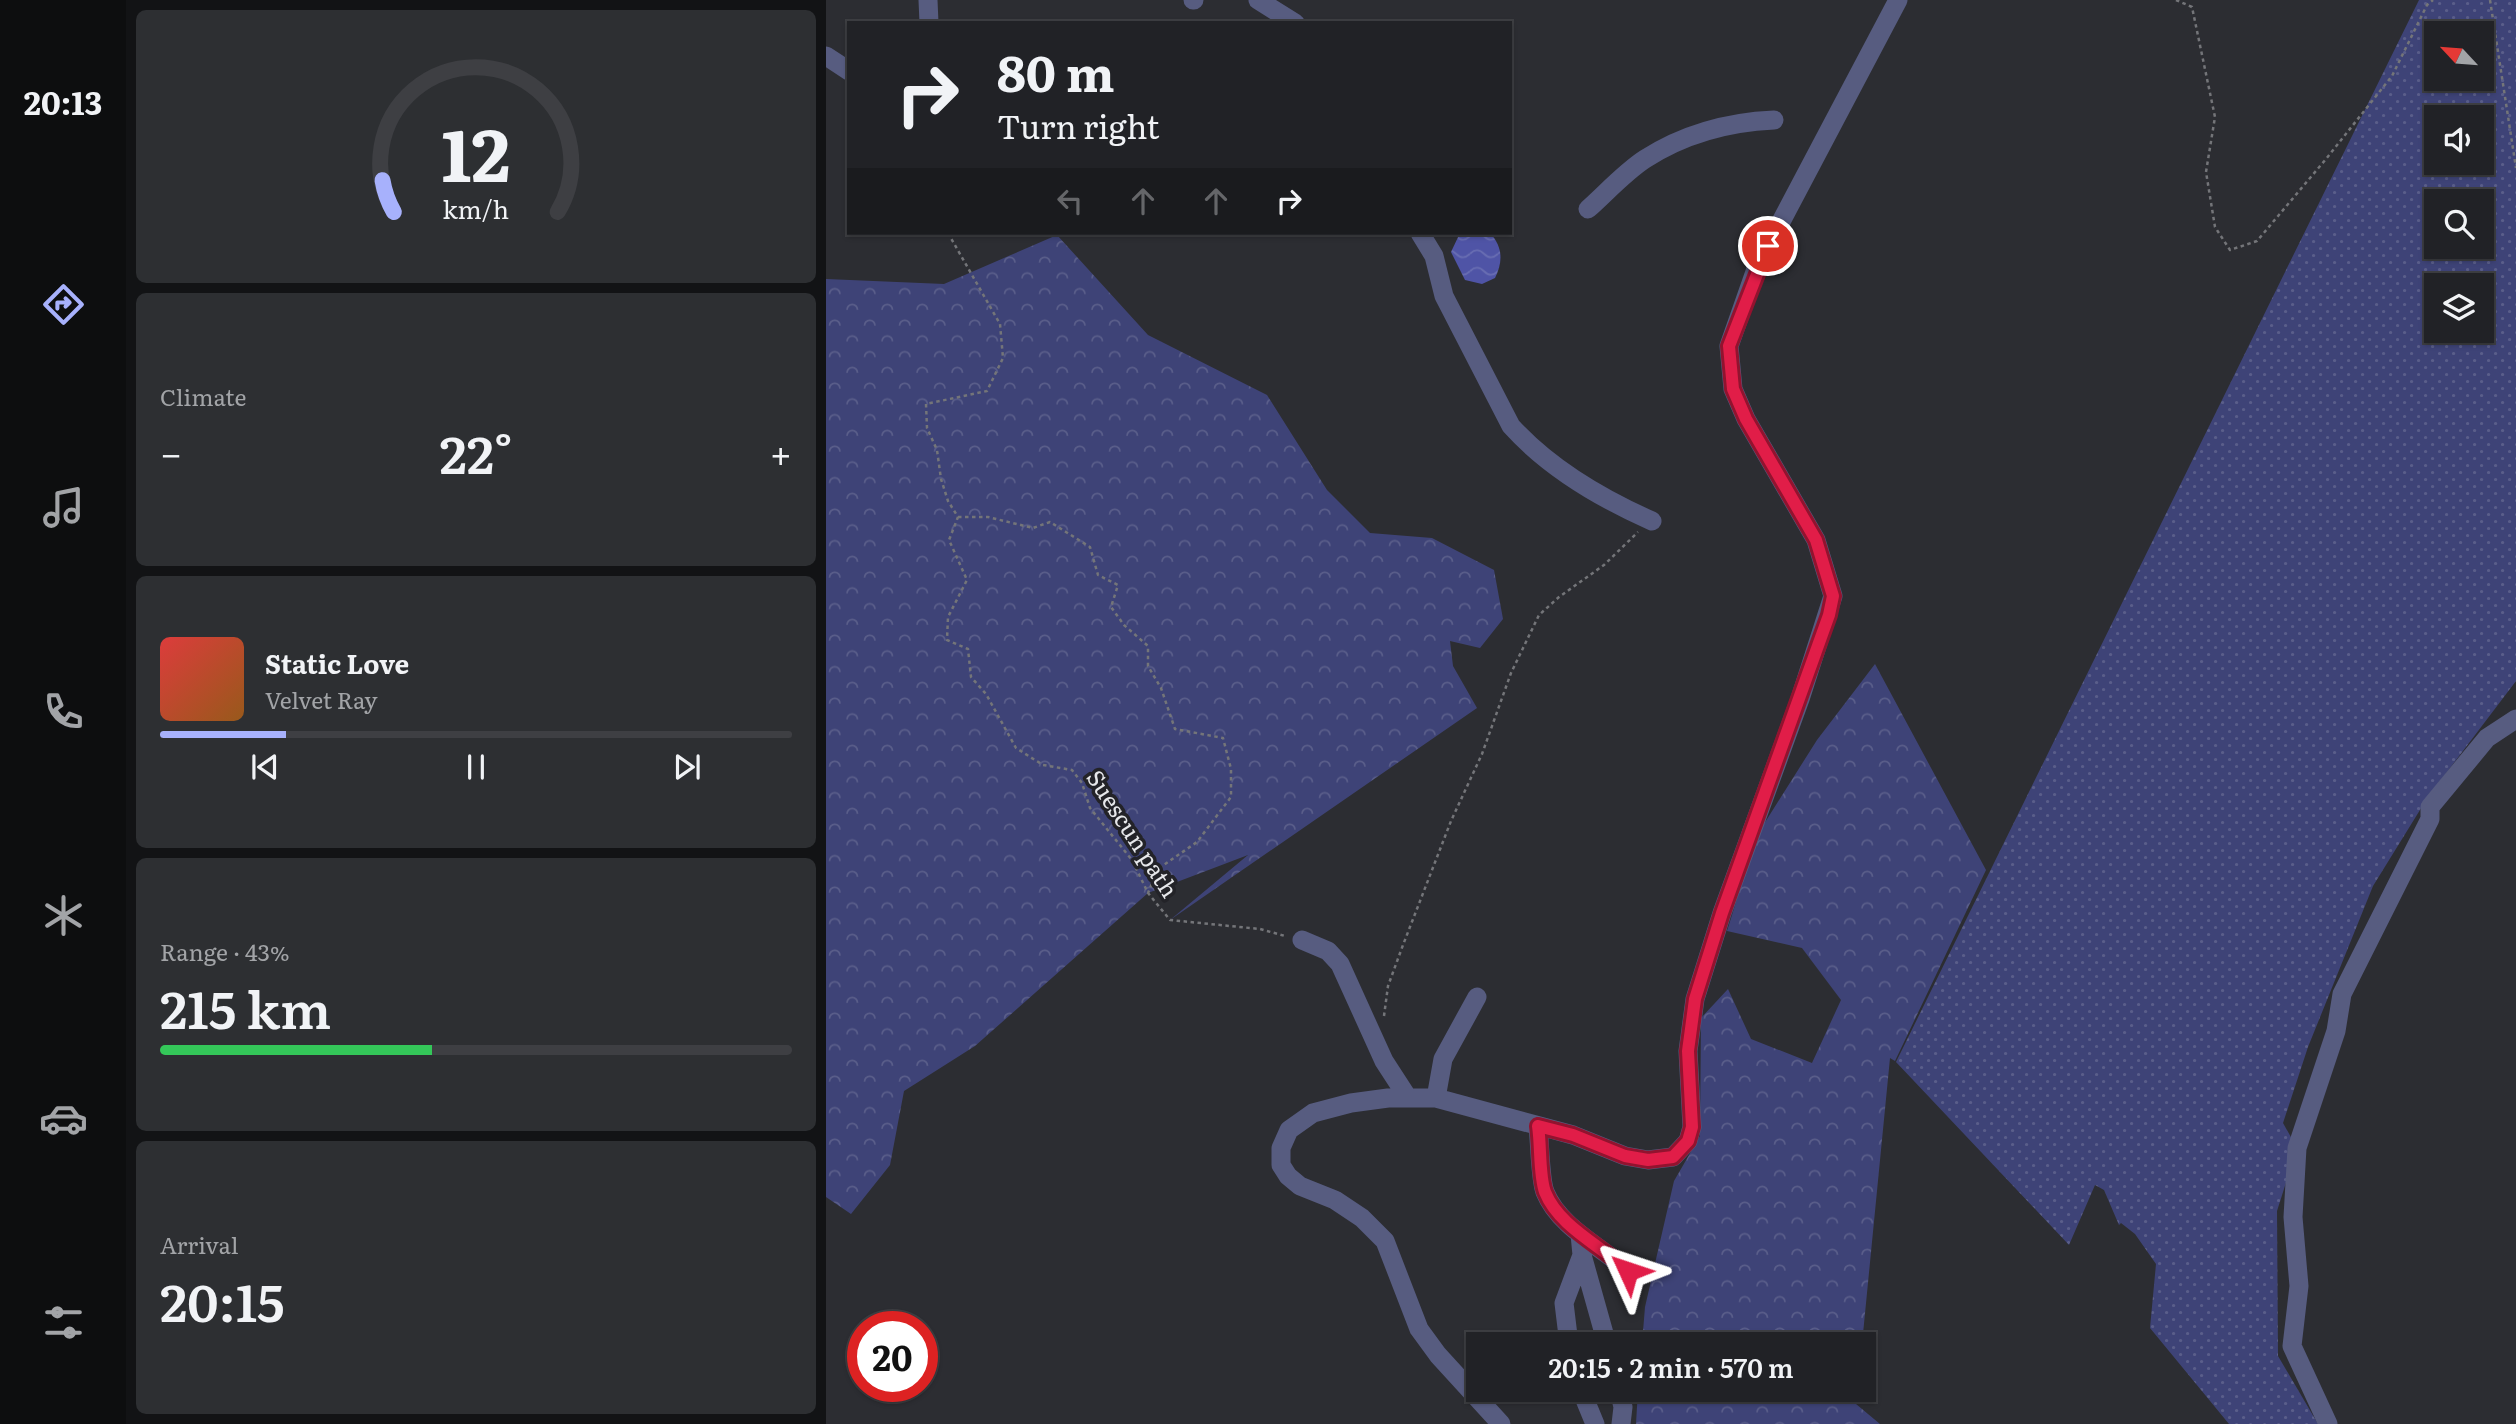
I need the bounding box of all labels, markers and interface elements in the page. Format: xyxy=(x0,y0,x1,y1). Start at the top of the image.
north arrow xyxy=(2424,21,2494,91)
map controls xyxy=(2424,21,2494,343)
text: 80 m xyxy=(997,34,1115,107)
icon: right xyxy=(882,49,973,140)
text: 20:13 xyxy=(24,77,102,125)
text: 12 xyxy=(441,97,511,205)
text: Turn right xyxy=(997,101,1159,149)
button: sound xyxy=(2424,105,2494,175)
icon: left xyxy=(1051,182,1089,220)
icon: ahead xyxy=(1124,182,1162,220)
icon: ahead xyxy=(1197,182,1235,220)
icon: right xyxy=(1270,182,1308,220)
button: search xyxy=(2424,189,2494,259)
text: km/h xyxy=(443,190,509,227)
pin xyxy=(1738,216,1798,276)
icon: arrive xyxy=(1749,227,1787,265)
button: layers xyxy=(2424,273,2494,343)
icon: directions xyxy=(39,280,88,329)
text: Climate xyxy=(160,379,246,413)
text: 22° xyxy=(439,413,513,490)
text: − xyxy=(160,423,182,480)
text: + xyxy=(770,423,792,480)
icon: music xyxy=(39,483,88,532)
text: Static Love xyxy=(265,643,409,682)
text: Velvet Ray xyxy=(265,682,377,716)
icon: phone xyxy=(39,687,88,736)
icon: previous xyxy=(246,748,284,786)
icon: pause xyxy=(457,748,495,786)
icon: next xyxy=(668,748,706,786)
street label: Suescun path xyxy=(1080,762,1188,904)
icon: climate xyxy=(39,891,88,940)
text: Range · 43% xyxy=(160,934,290,968)
text: 215 km xyxy=(160,968,331,1045)
icon: car xyxy=(39,1094,88,1143)
text: Arrival xyxy=(160,1227,239,1261)
position arrow xyxy=(1591,1234,1665,1308)
text: 20:15 xyxy=(160,1261,285,1338)
icon: filters xyxy=(39,1298,88,1347)
speed limit sign: 20 xyxy=(847,1311,938,1402)
text: 20:15 · 2 min · 570 m xyxy=(1548,1347,1794,1386)

